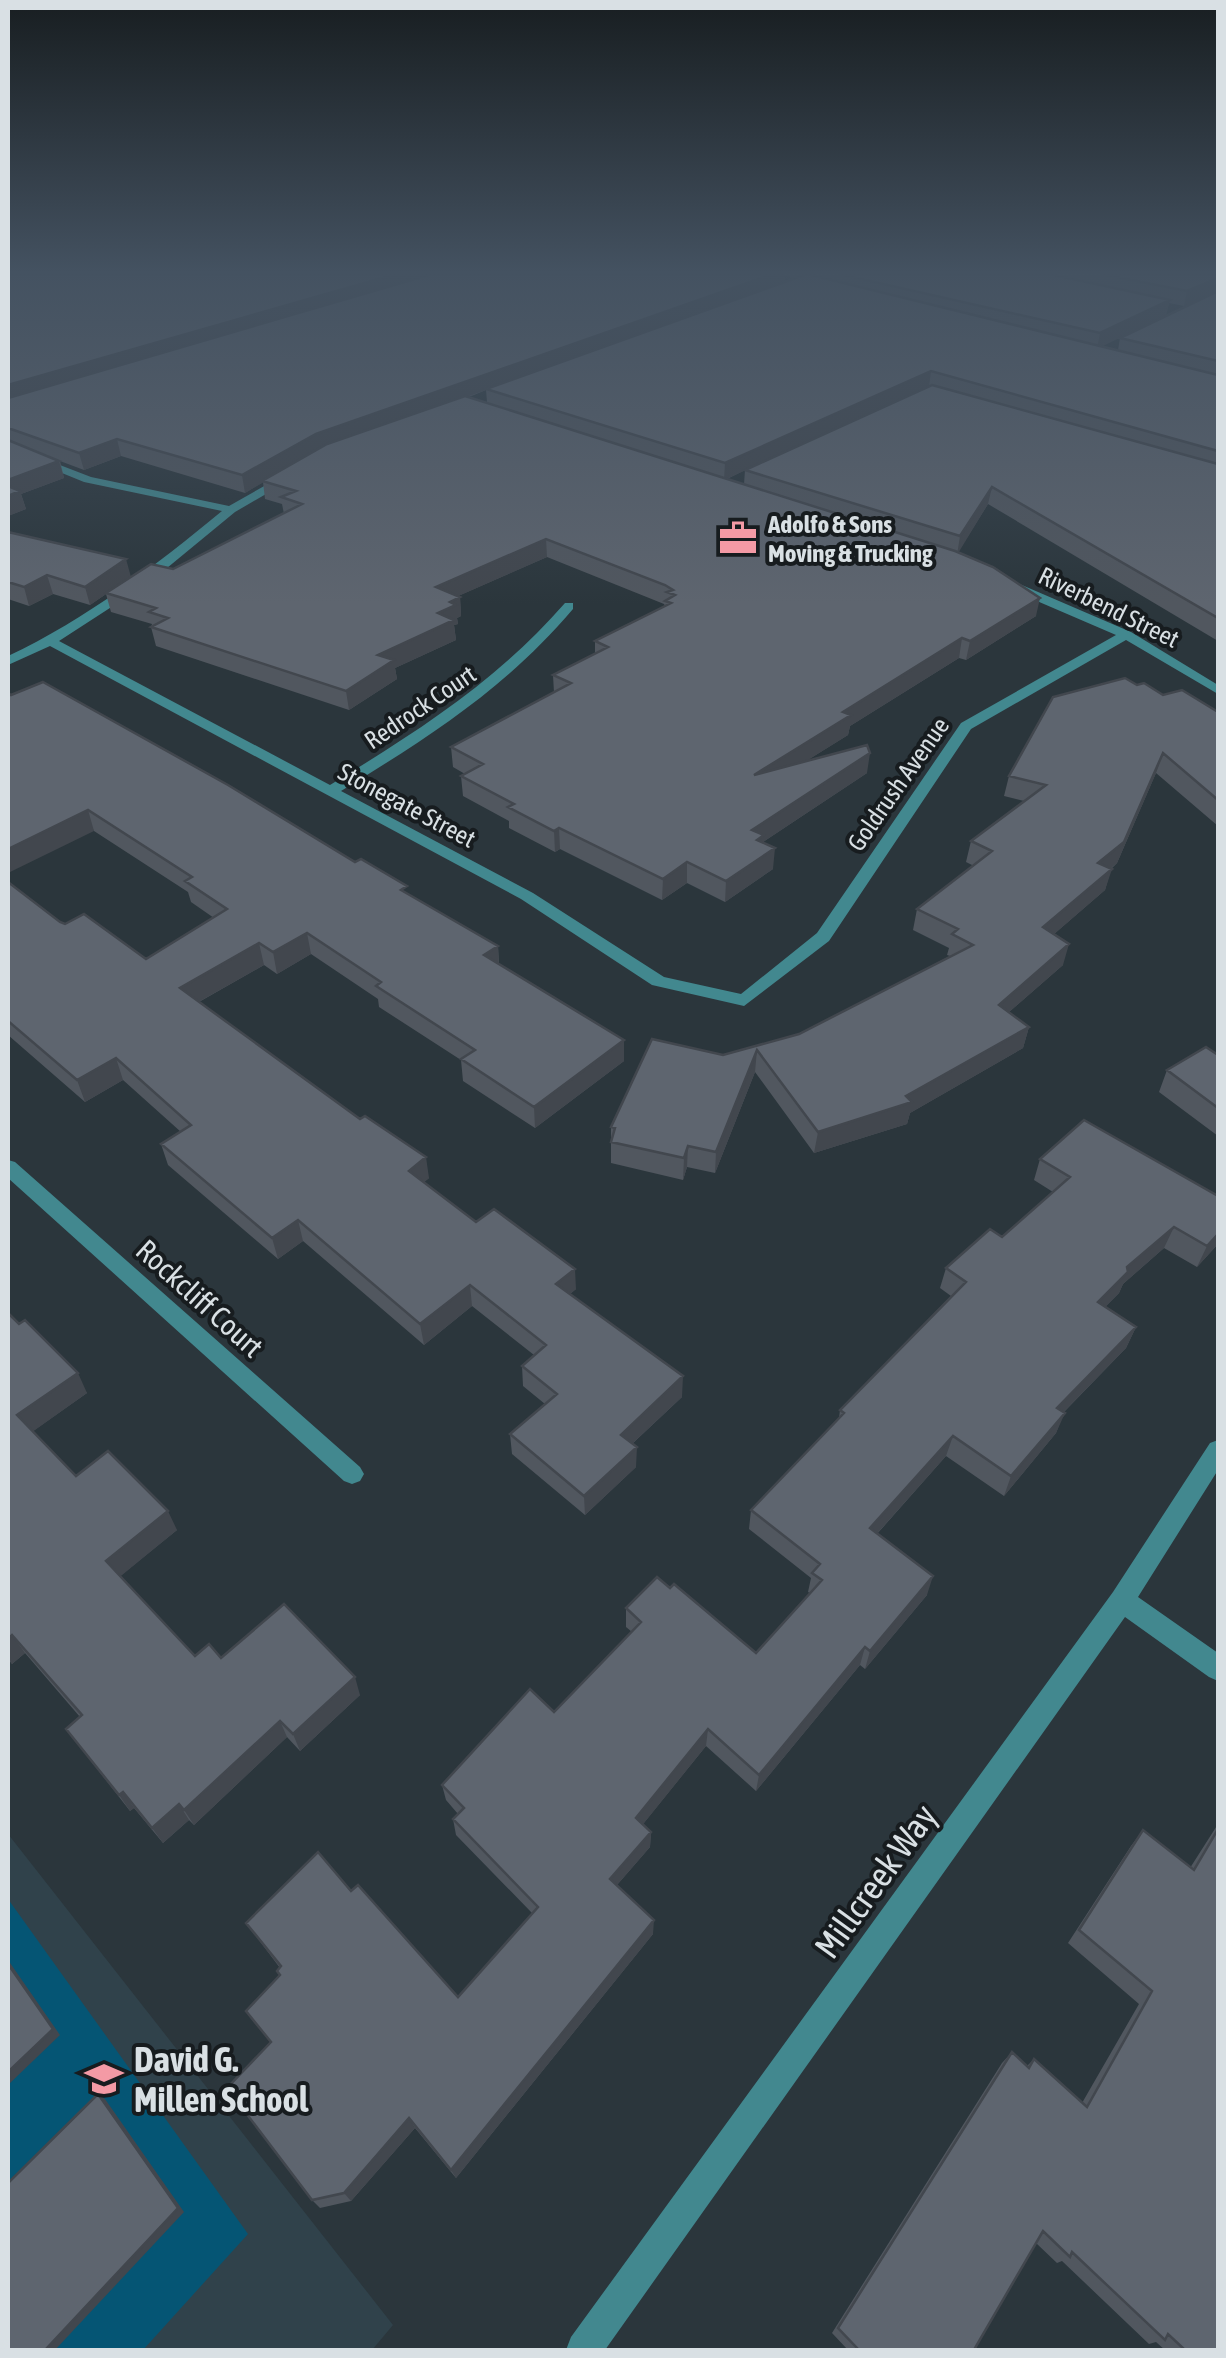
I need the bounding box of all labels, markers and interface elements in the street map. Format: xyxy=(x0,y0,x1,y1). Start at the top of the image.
place label: Adolfo & Sons Moving & Trucking xyxy=(767,510,933,567)
office icon: Adolfo & Sons Moving & Trucking xyxy=(717,517,759,559)
street label: Riverbend Street xyxy=(1034,561,1184,653)
street label: Redrock Court xyxy=(359,660,481,754)
street label: Goldrush Avenue xyxy=(842,712,954,856)
street label: Stonegate Street xyxy=(334,757,480,853)
street label: Rockcliff Court xyxy=(130,1232,270,1364)
street label: Millcreek Way xyxy=(806,1797,944,1965)
place label: David G. Millen School xyxy=(134,2039,309,2119)
school or university icon: David G. Millen School xyxy=(83,2058,125,2100)

